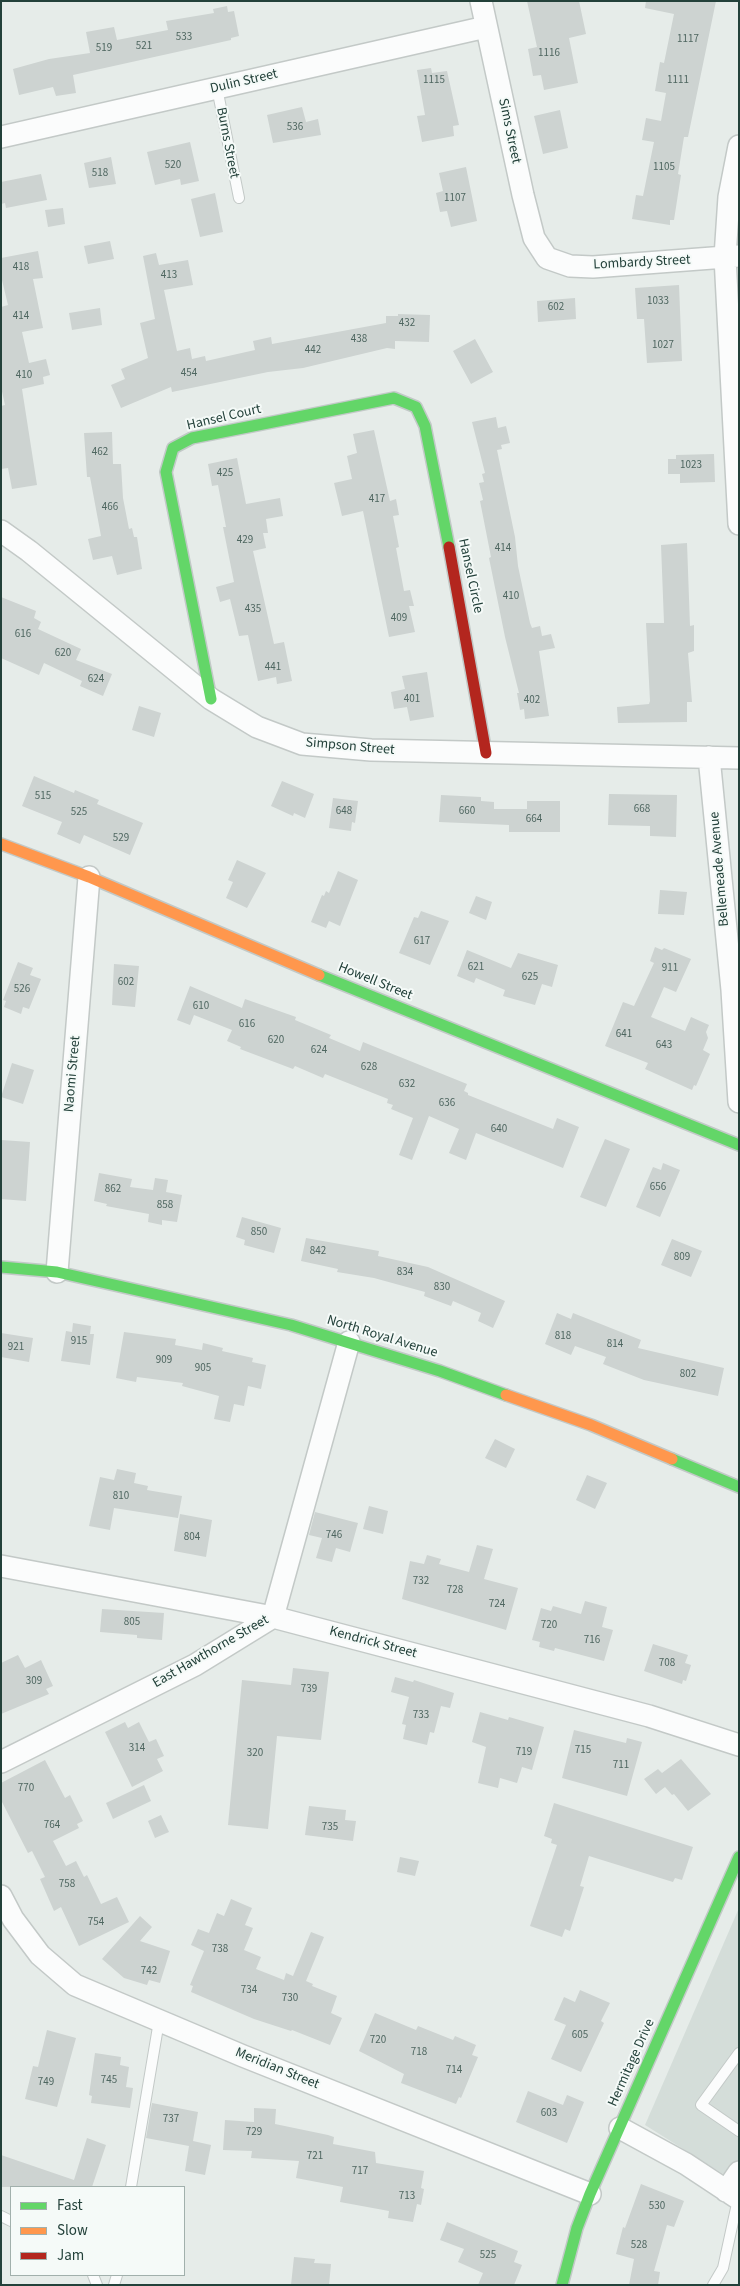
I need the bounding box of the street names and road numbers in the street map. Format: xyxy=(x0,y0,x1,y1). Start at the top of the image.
street label: Dulin Street xyxy=(209,66,279,98)
street label: Sims Street xyxy=(494,97,524,165)
street label: Burns Street xyxy=(212,106,242,180)
street label: Lombardy Street xyxy=(593,252,691,274)
street label: Hansel Court xyxy=(185,401,263,435)
street label: Hansel Circle xyxy=(454,537,486,615)
street label: Simpson Street xyxy=(305,735,395,759)
street label: Bellemeade Avenue xyxy=(707,811,733,927)
street label: Howell Street xyxy=(335,959,415,1005)
street label: Naomi Street xyxy=(61,1035,85,1113)
street label: North Royal Avenue xyxy=(325,1312,439,1362)
street label: East Hawthorne Street xyxy=(150,1612,272,1692)
street label: Kendrick Street xyxy=(327,1623,419,1663)
street label: Hermitage Drive xyxy=(605,2016,659,2110)
street label: Meridian Street xyxy=(232,2044,322,2094)

